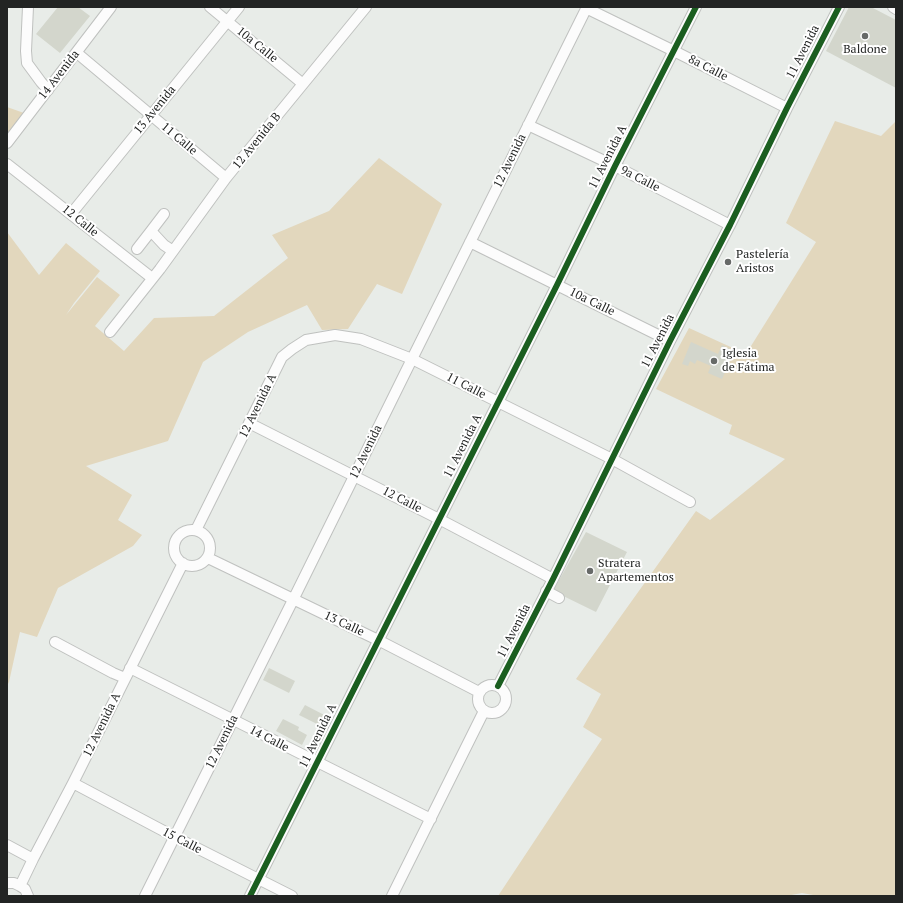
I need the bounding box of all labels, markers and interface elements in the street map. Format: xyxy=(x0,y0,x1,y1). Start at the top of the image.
street label: 11 Avenida xyxy=(783,23,823,81)
street label: 10a Calle xyxy=(234,24,280,66)
marker: Baldone xyxy=(860,31,870,41)
place label: Baldone xyxy=(843,43,887,57)
street label: 14 Avenida xyxy=(35,48,83,102)
street label: 8a Calle xyxy=(686,52,730,84)
street label: 13 Avenida xyxy=(131,83,179,137)
street label: 12 Avenida B xyxy=(230,110,284,172)
street label: 11 Calle xyxy=(158,120,200,158)
street label: 11 Avenida A xyxy=(586,123,630,191)
street label: 12 Avenida xyxy=(491,132,529,190)
street label: 9a Calle xyxy=(618,163,662,195)
street label: 12 Calle xyxy=(59,202,101,240)
place label: Pastelería Aristos xyxy=(736,248,789,276)
marker: Pastelería Aristos xyxy=(723,257,733,267)
street label: 10a Calle xyxy=(567,285,617,319)
street label: 11 Avenida xyxy=(638,312,678,370)
place label: Iglesia de Fátima xyxy=(722,347,775,375)
marker: Iglesia de Fátima xyxy=(709,356,719,366)
street label: 11 Calle xyxy=(444,370,488,402)
street label: 12 Avenida A xyxy=(236,372,280,440)
street label: 11 Avenida A xyxy=(441,412,485,480)
street label: 12 Avenida xyxy=(347,423,385,481)
street label: 12 Calle xyxy=(380,484,424,516)
place label: Stratera Apartementos xyxy=(598,557,674,585)
marker: Stratera Apartementos xyxy=(585,566,595,576)
street label: 11 Avenida xyxy=(494,602,534,660)
street label: 13 Calle xyxy=(322,608,366,640)
street label: 12 Avenida A xyxy=(80,691,124,759)
street label: 11 Avenida A xyxy=(296,702,340,770)
street label: 12 Avenida xyxy=(203,713,241,771)
street label: 14 Calle xyxy=(247,723,291,755)
street label: 15 Calle xyxy=(160,825,204,857)

